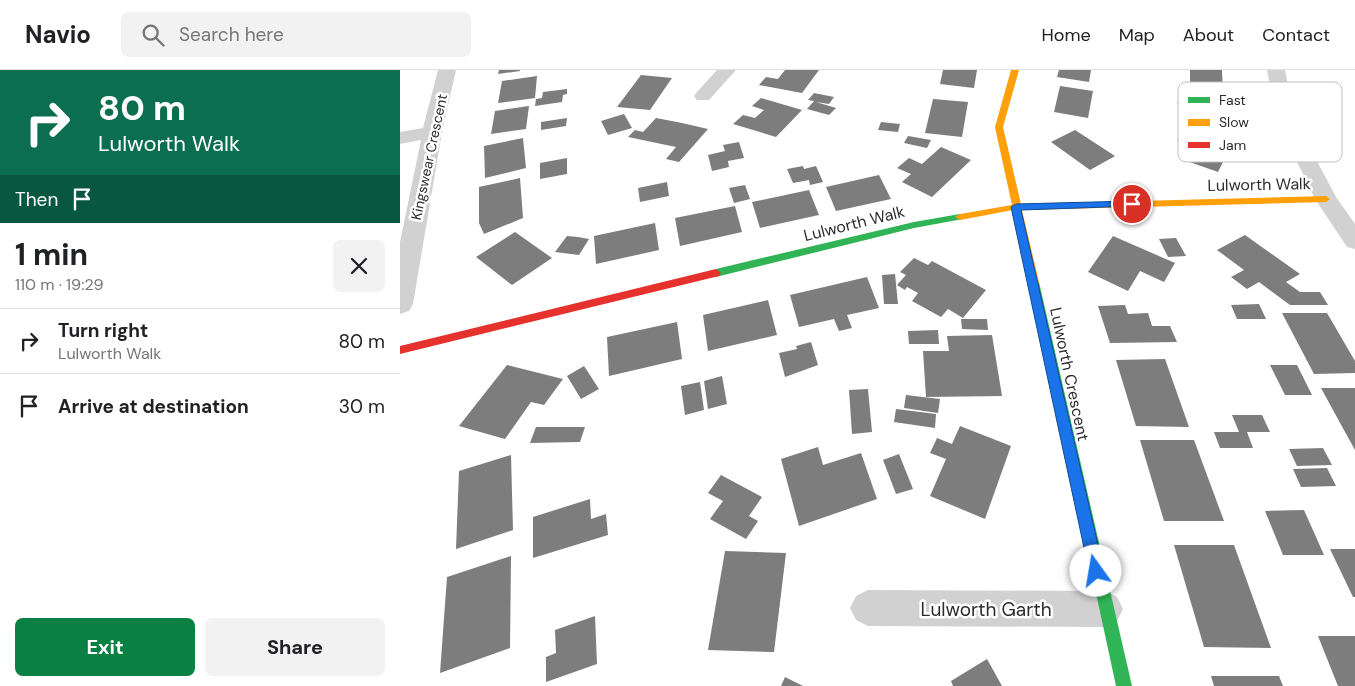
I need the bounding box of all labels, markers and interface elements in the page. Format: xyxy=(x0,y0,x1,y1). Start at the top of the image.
search box xyxy=(121,12,471,57)
text: Navio xyxy=(25,19,91,50)
icon: search xyxy=(139,21,167,49)
text: Search here xyxy=(179,22,284,47)
text: Home xyxy=(1041,23,1091,47)
text: Map xyxy=(1119,23,1155,47)
text: About xyxy=(1183,23,1234,47)
text: Contact xyxy=(1262,23,1330,47)
legend xyxy=(1178,82,1342,162)
text: 80 m xyxy=(98,85,186,131)
icon: right xyxy=(15,90,80,155)
text: Fast xyxy=(1219,91,1246,109)
street label: Kingswear Crescent xyxy=(407,92,451,222)
text: Slow xyxy=(1219,113,1249,131)
text: Lulworth Walk xyxy=(98,129,240,158)
text: Jam xyxy=(1219,136,1246,154)
street label: Lulworth Walk xyxy=(1207,173,1311,196)
pin xyxy=(1111,183,1153,225)
icon: arrive xyxy=(68,185,96,213)
text: Then xyxy=(15,187,58,212)
icon: arrive xyxy=(1118,190,1146,218)
street label: Lulworth Walk xyxy=(801,201,907,246)
text: 1 min xyxy=(15,235,88,274)
button: close xyxy=(333,240,385,292)
text: 110 m · 19:29 xyxy=(15,274,104,295)
street label: Lulworth Crescent xyxy=(1045,305,1094,443)
text: Turn right xyxy=(58,318,148,343)
icon: right xyxy=(15,327,43,355)
text: 80 m xyxy=(338,329,385,354)
text: Lulworth Walk xyxy=(58,343,161,364)
icon: arrive xyxy=(15,392,43,420)
text: Arrive at destination xyxy=(58,394,249,419)
text: 30 m xyxy=(339,394,385,419)
position arrow xyxy=(1069,544,1121,596)
street label: Lulworth Garth xyxy=(920,597,1052,622)
button: Exit xyxy=(15,618,195,676)
button: Share xyxy=(205,618,385,676)

